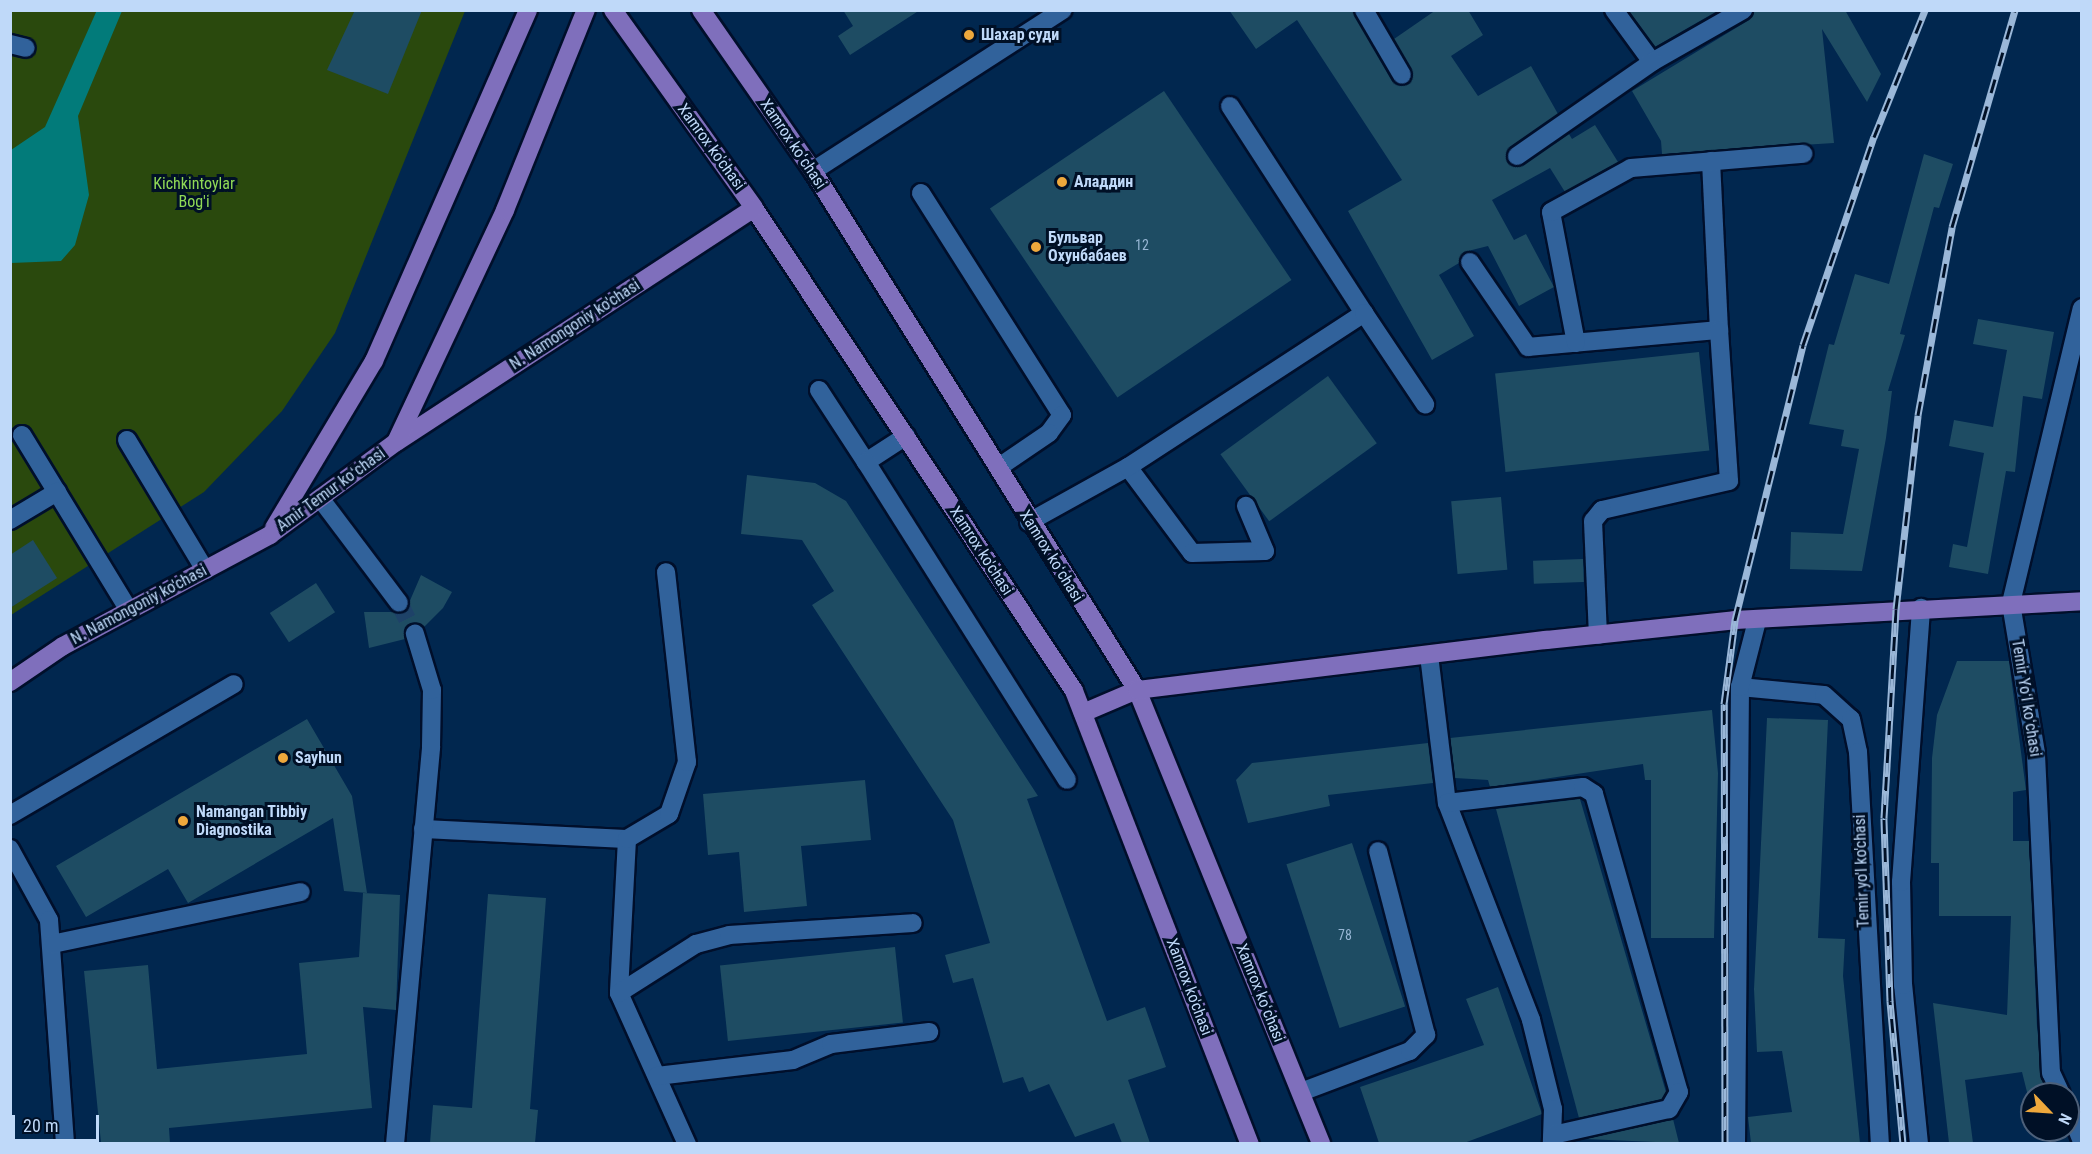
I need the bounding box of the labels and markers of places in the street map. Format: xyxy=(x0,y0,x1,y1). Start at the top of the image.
place label: Шахар суди xyxy=(981,25,1059,45)
marker: Шахар суди xyxy=(962,28,976,42)
place label: Аладдин xyxy=(1074,172,1133,192)
marker: Аладдин xyxy=(1055,175,1069,189)
place label: Бульвар Охунбабаев xyxy=(1048,228,1127,266)
marker: Бульвар Охунбабаев xyxy=(1029,240,1043,254)
place label: Sayhun xyxy=(295,748,342,768)
marker: Sayhun xyxy=(276,751,290,765)
place label: Namangan Tibbiy Diagnostika xyxy=(196,802,307,840)
marker: Namangan Tibbiy Diagnostika xyxy=(174,812,192,830)

